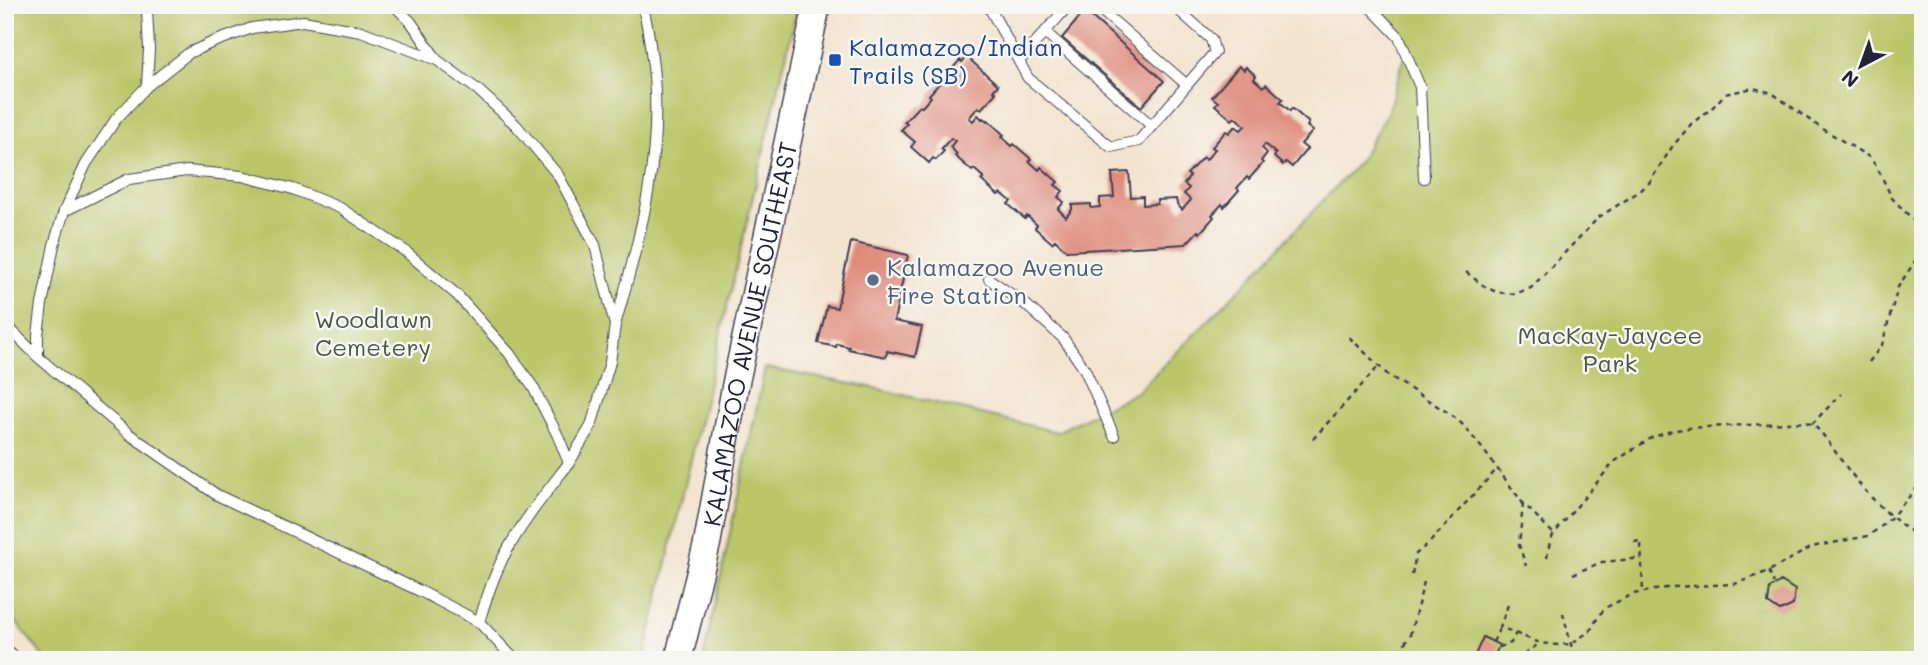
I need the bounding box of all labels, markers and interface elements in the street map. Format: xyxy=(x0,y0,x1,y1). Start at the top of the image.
place label: Kalamazoo/Indian Trails (SB) xyxy=(849,31,1063,90)
north arrow xyxy=(1826,32,1896,102)
marker: Kalamazoo/Indian Trails (SB) xyxy=(827,52,843,68)
text: N xyxy=(1836,65,1863,93)
street label: KALAMAZOO AVENUE SOUTHEAST xyxy=(695,138,803,528)
place label: Kalamazoo Avenue Fire Station xyxy=(887,251,1104,310)
marker: Kalamazoo Avenue Fire Station xyxy=(865,272,881,288)
park label: Woodlawn Cemetery xyxy=(314,303,432,362)
park label: MacKay-Jaycee Park xyxy=(1518,319,1702,378)

